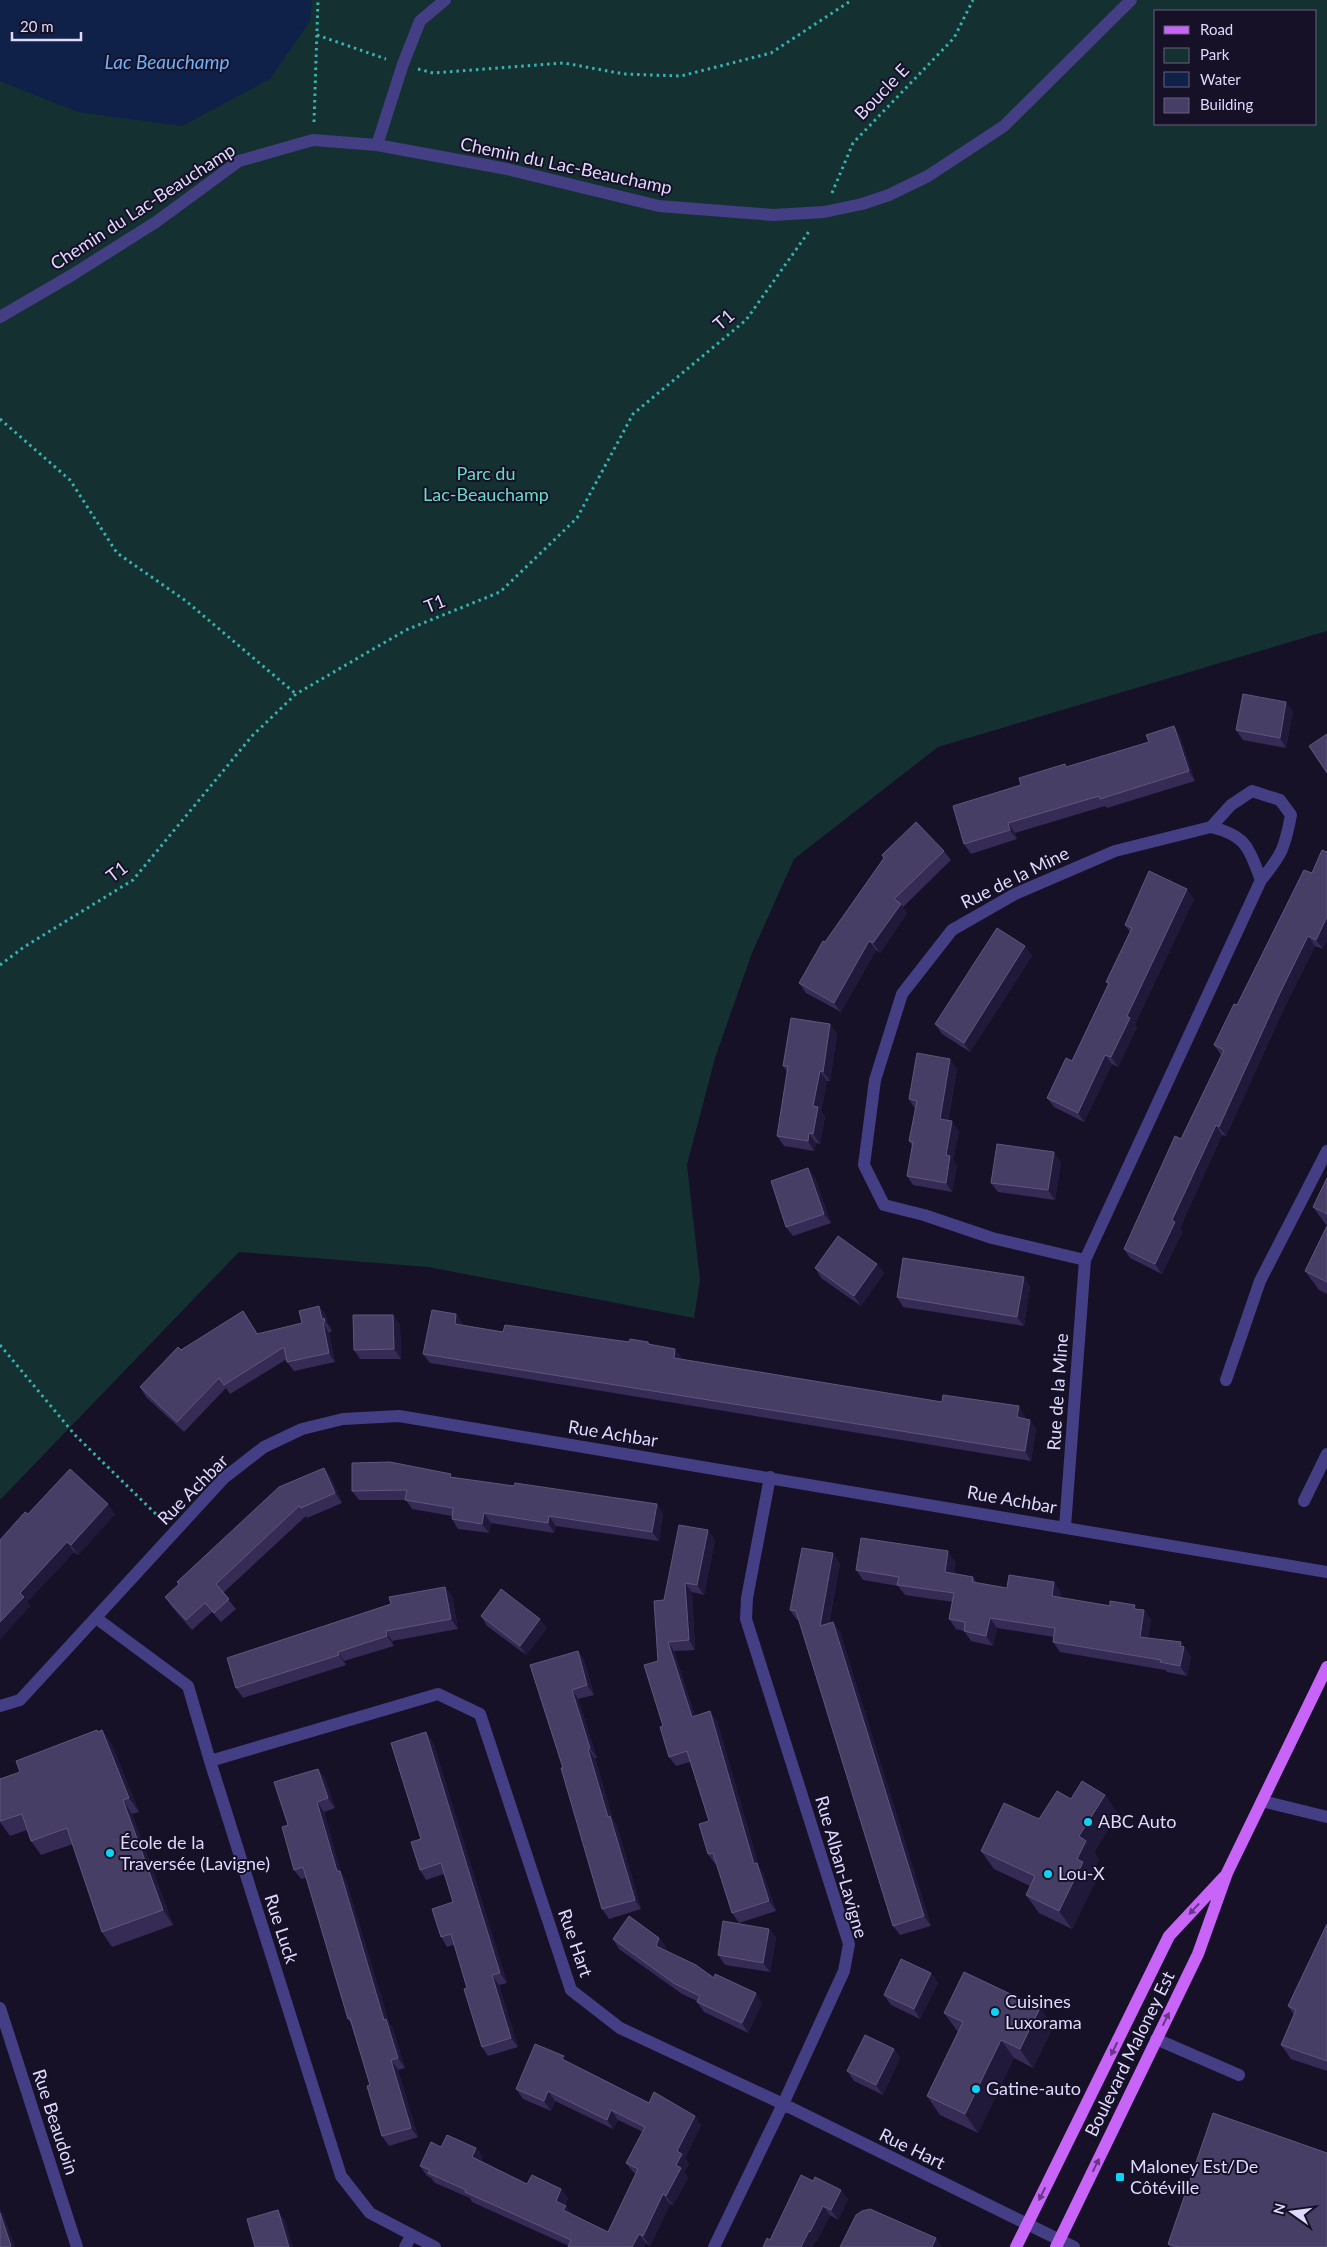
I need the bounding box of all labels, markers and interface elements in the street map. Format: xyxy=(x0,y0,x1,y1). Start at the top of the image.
scale bar xyxy=(12,10,81,42)
legend xyxy=(1154,10,1317,125)
text: 20 m xyxy=(20,17,54,35)
text: Road xyxy=(1200,20,1233,38)
text: Park xyxy=(1200,45,1230,63)
water label: Lac Beauchamp xyxy=(104,50,230,73)
street label: Boucle E xyxy=(849,59,913,124)
text: Water xyxy=(1200,70,1241,88)
text: Building xyxy=(1200,95,1253,113)
street label: Chemin du Lac-Beauchamp xyxy=(458,132,674,198)
street label: Chemin du Lac-Beauchamp xyxy=(46,138,239,274)
street label: T1 xyxy=(708,304,739,334)
park label: Parc du Lac-Beauchamp xyxy=(423,462,549,505)
street label: T1 xyxy=(421,589,449,617)
street label: Rue de la Mine xyxy=(957,841,1072,913)
street label: T1 xyxy=(101,856,131,886)
street label: Rue de la Mine xyxy=(1042,1333,1072,1451)
street label: Rue Achbar xyxy=(567,1415,660,1451)
street label: Rue Achbar xyxy=(152,1449,232,1529)
street label: Rue Achbar xyxy=(966,1480,1059,1518)
street label: Rue Alban-Lavigne xyxy=(811,1793,873,1940)
place label: ABC Auto xyxy=(1098,1810,1176,1832)
marker: ABC Auto xyxy=(1082,1816,1094,1828)
place label: École de la Traversée (Lavigne) xyxy=(120,1831,270,1874)
marker: École de la Traversée (Lavigne) xyxy=(104,1847,116,1859)
place label: Lou-X xyxy=(1058,1862,1105,1884)
marker: Lou-X xyxy=(1042,1868,1054,1880)
street label: Rue Luck xyxy=(260,1891,304,1967)
one-way arrow xyxy=(1188,1902,1200,1914)
street label: Rue Hart xyxy=(554,1906,598,1980)
street label: Boulevard Maloney Est xyxy=(1079,1967,1179,2140)
place label: Cuisines Luxorama xyxy=(1005,1990,1082,2033)
marker: Cuisines Luxorama xyxy=(989,2006,1001,2018)
one-way arrow xyxy=(1163,2012,1171,2026)
one-way arrow xyxy=(1109,2042,1117,2056)
street label: Rue Beaudoin xyxy=(29,2066,83,2177)
place label: Gatine-auto xyxy=(986,2077,1081,2099)
marker: Gatine-auto xyxy=(970,2083,982,2095)
street label: Rue Hart xyxy=(876,2123,949,2174)
place label: Maloney Est/De Côtéville xyxy=(1130,2155,1258,2198)
one-way arrow xyxy=(1092,2158,1100,2172)
marker: Maloney Est/De Côtéville xyxy=(1114,2171,1126,2183)
one-way arrow xyxy=(1038,2187,1046,2202)
north arrow xyxy=(1267,2187,1317,2237)
text: N xyxy=(1269,2201,1288,2216)

